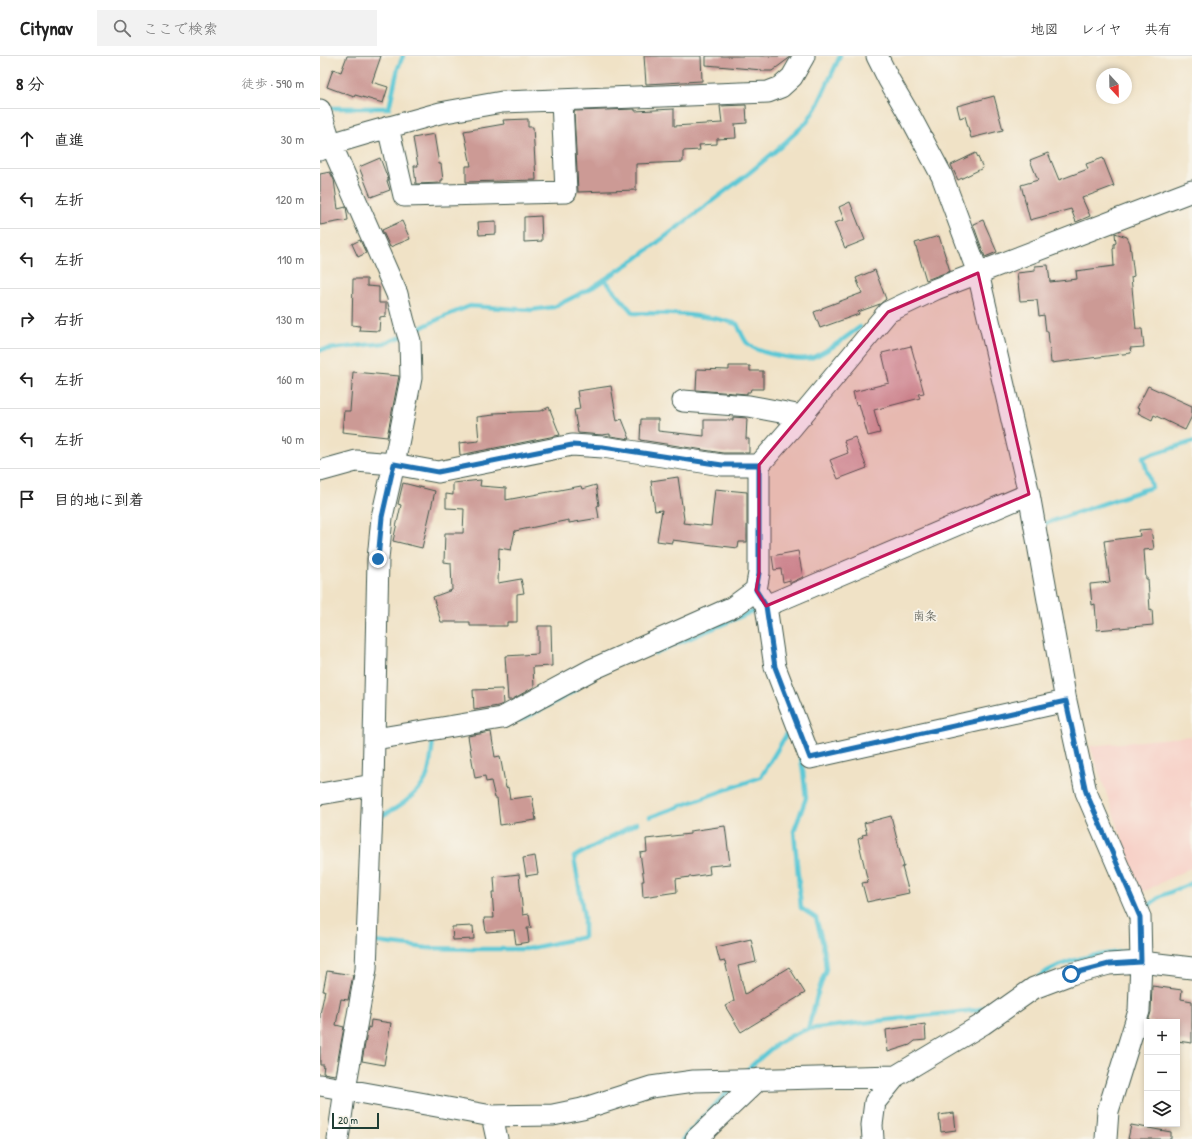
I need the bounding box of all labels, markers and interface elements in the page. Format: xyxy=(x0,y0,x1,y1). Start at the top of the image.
search box xyxy=(97,10,377,46)
text: Citynav xyxy=(20,15,73,41)
icon: search xyxy=(111,17,133,39)
text: ここで検索 xyxy=(143,18,218,39)
text: 地図 xyxy=(1031,19,1059,38)
text: レイヤ xyxy=(1081,19,1122,38)
text: 共有 xyxy=(1144,19,1172,38)
north arrow xyxy=(1096,68,1132,104)
text: 8 分 xyxy=(16,72,44,95)
text: 徒歩 · 590 m xyxy=(241,74,304,92)
icon: ahead xyxy=(16,128,38,150)
text: 直進 xyxy=(54,129,84,150)
text: 30 m xyxy=(281,130,304,148)
icon: left xyxy=(16,188,38,210)
text: 左折 xyxy=(54,189,84,210)
text: 120 m xyxy=(276,190,304,208)
icon: left xyxy=(16,248,38,270)
text: 左折 xyxy=(54,249,84,270)
text: 110 m xyxy=(277,250,304,268)
icon: right xyxy=(16,308,38,330)
text: 右折 xyxy=(54,309,84,330)
text: 130 m xyxy=(276,310,304,328)
icon: left xyxy=(16,368,38,390)
text: 左折 xyxy=(54,369,84,390)
text: 160 m xyxy=(276,370,304,388)
icon: left xyxy=(16,428,38,450)
text: 左折 xyxy=(54,429,84,450)
text: 40 m xyxy=(281,430,304,448)
icon: arrive xyxy=(16,488,38,510)
text: 目的地に到着 xyxy=(54,489,144,510)
route end xyxy=(369,550,387,568)
district label: 南条 xyxy=(913,607,937,624)
route start xyxy=(1062,965,1080,983)
map controls xyxy=(1144,1019,1180,1127)
button: + xyxy=(1144,1019,1180,1055)
button: − xyxy=(1144,1055,1180,1091)
button: layers xyxy=(1144,1091,1180,1127)
scale bar xyxy=(332,1111,379,1130)
text: 20 m xyxy=(338,1113,358,1127)

